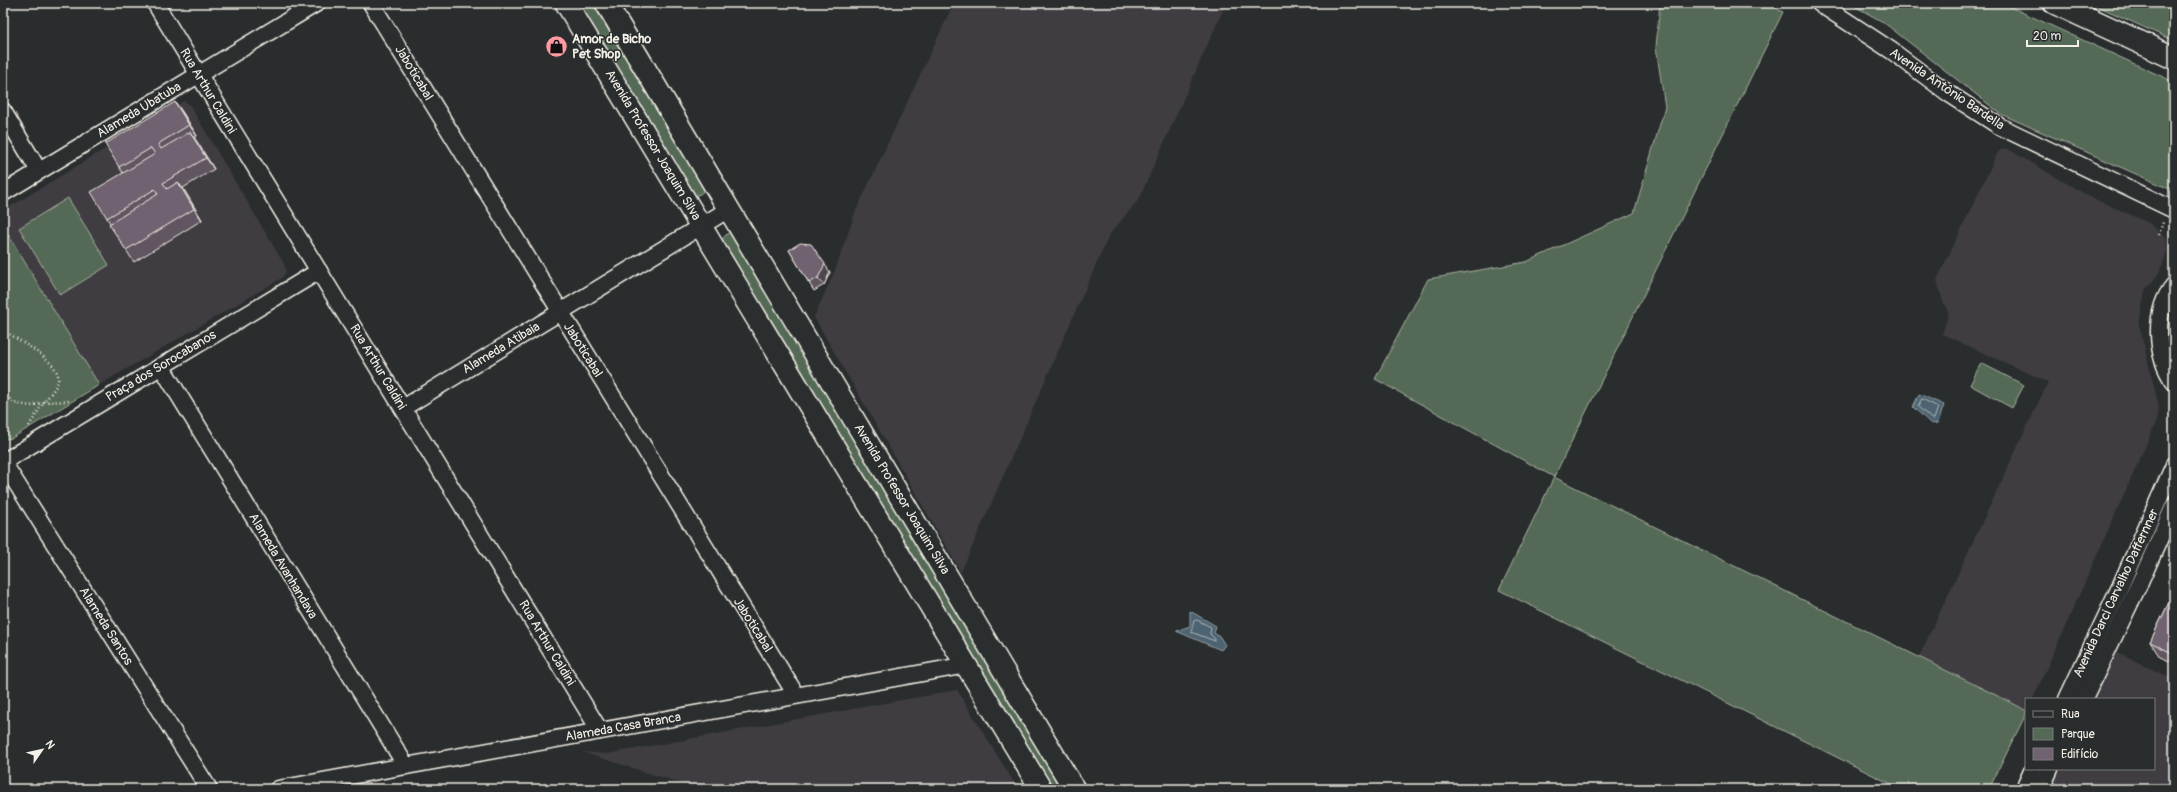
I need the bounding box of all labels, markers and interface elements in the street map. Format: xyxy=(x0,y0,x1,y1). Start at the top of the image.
scale bar xyxy=(2027,22,2078,48)
text: 20 m xyxy=(2033,29,2062,44)
place label: Amor de Bicho Pet Shop xyxy=(572,31,651,62)
shop icon: Amor de Bicho Pet Shop xyxy=(543,33,569,59)
street label: Jaboticabal xyxy=(391,43,437,103)
street label: Rua Arthur Caldini xyxy=(176,45,240,137)
street label: Avenida Antônio Bardella xyxy=(1887,45,2007,133)
street label: Avenida Professor Joaquim Silva xyxy=(602,67,704,223)
street label: Alameda Ubatuba xyxy=(94,79,184,141)
street label: Alameda Atibaia xyxy=(459,319,543,377)
street label: Jaboticabal xyxy=(560,320,606,380)
street label: Rua Arthur Caldini xyxy=(346,321,410,413)
street label: Praça dos Sorocabanos xyxy=(103,327,219,405)
street label: Avenida Professor Joaquim Silva xyxy=(851,421,953,577)
street label: Avenida Darci Carvalho Daffernner xyxy=(2070,506,2162,680)
street label: Alameda Avanhandava xyxy=(245,510,321,622)
street label: Alameda Santos xyxy=(76,584,137,668)
street label: Jaboticabal xyxy=(730,595,776,655)
street label: Rua Arthur Caldini xyxy=(515,597,579,689)
legend xyxy=(2025,698,2155,770)
text: Rua xyxy=(2061,707,2080,722)
street label: Alameda Casa Branca xyxy=(564,709,682,745)
text: Parque xyxy=(2061,727,2095,742)
north arrow xyxy=(22,730,62,770)
text: N xyxy=(42,738,58,752)
text: Edifício xyxy=(2061,747,2099,762)

